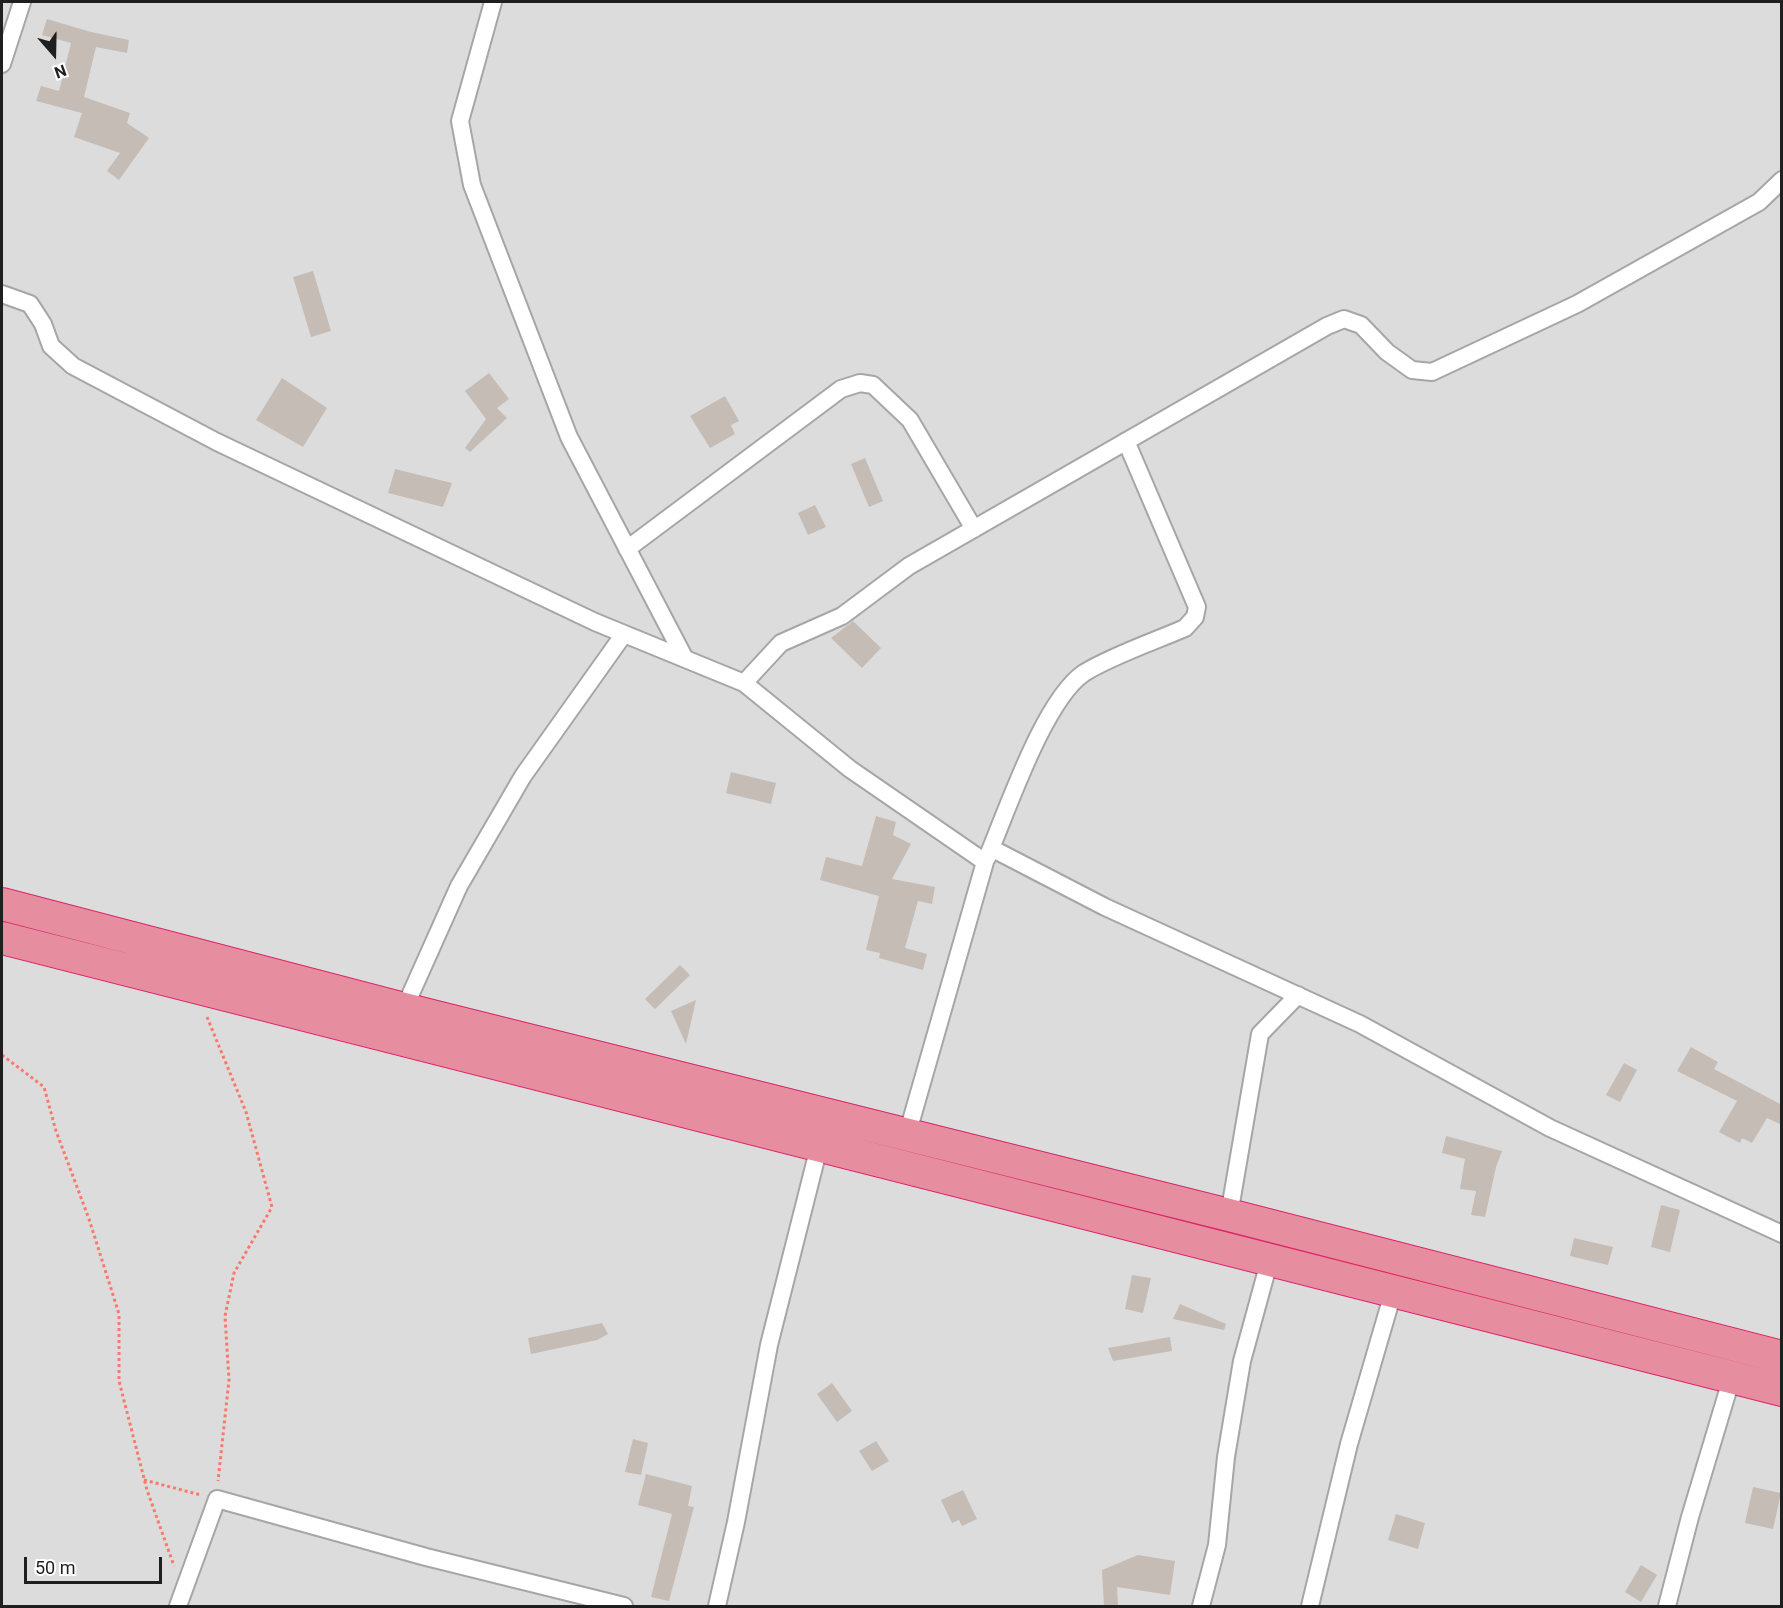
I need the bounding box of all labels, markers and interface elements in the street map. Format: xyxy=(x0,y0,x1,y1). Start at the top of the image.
north arrow xyxy=(24,24,84,84)
text: N xyxy=(52,61,69,82)
scale bar xyxy=(27,1545,165,1583)
text: 50 m xyxy=(35,1557,75,1578)

